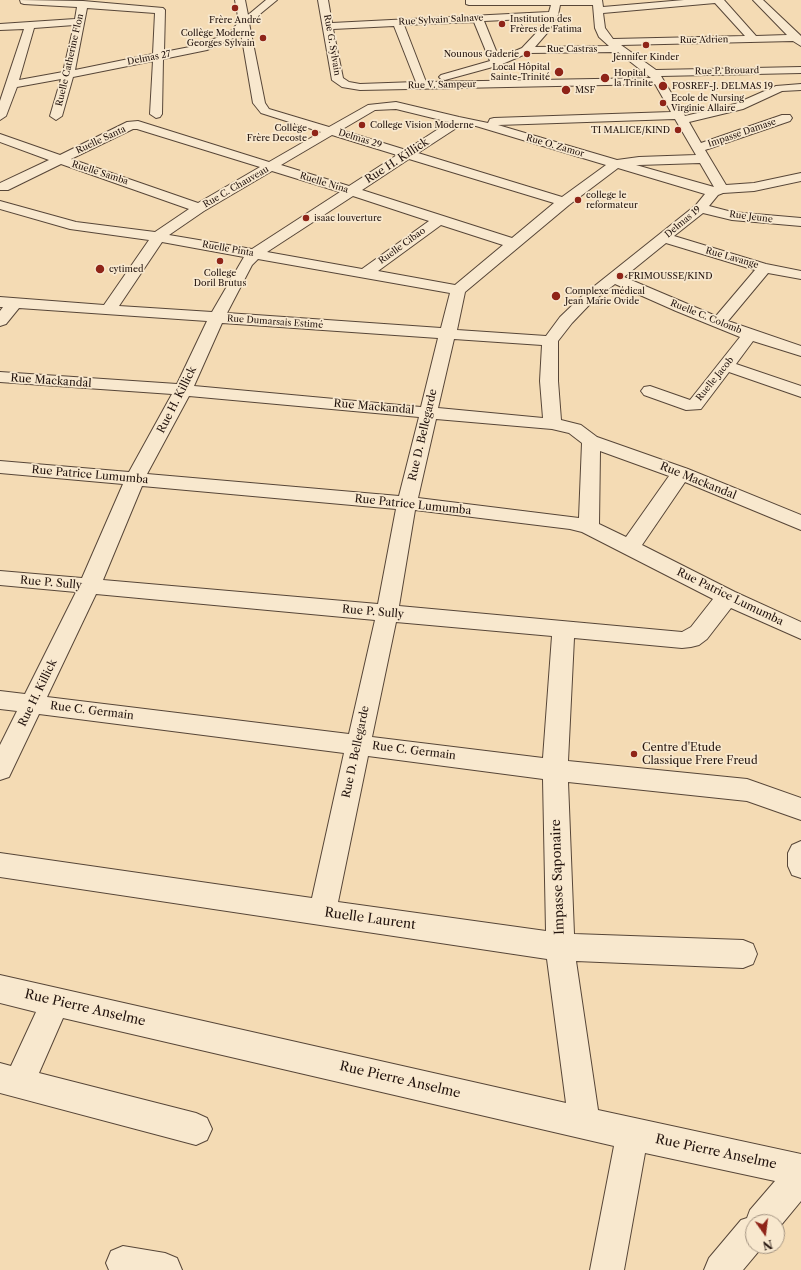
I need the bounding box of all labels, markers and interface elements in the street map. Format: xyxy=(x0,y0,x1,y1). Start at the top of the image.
marker: Frère André xyxy=(230,3,240,13)
street label: Rue Sylvain Salnave xyxy=(398,12,484,28)
street label: Ruelle Catherine Flon xyxy=(54,13,86,107)
street label: Rue G. Sylvain xyxy=(321,14,343,76)
place label: Institution des Frères de Fatima xyxy=(510,14,582,35)
place label: Frère André xyxy=(209,15,261,25)
marker: Institution des Frères de Fatima xyxy=(497,19,507,29)
place label: Collège Moderne Georges Sylvain xyxy=(181,28,255,49)
marker: Collège Moderne Georges Sylvain xyxy=(258,33,268,43)
street label: Rue Adrien xyxy=(680,34,728,46)
marker: Jennifer Kinder xyxy=(641,40,651,50)
street label: Rue Castras xyxy=(547,44,597,54)
street label: Delmas 27 xyxy=(126,48,172,68)
place label: Nounous Gaderie xyxy=(444,49,519,59)
marker: Nounous Gaderie xyxy=(522,49,532,59)
place label: Jennifer Kinder xyxy=(613,52,679,62)
place label: Local Hôpital Sainte-Trinité xyxy=(491,62,550,83)
street label: Rue P. Brouard xyxy=(695,65,759,77)
marker: Local Hôpital Sainte-Trinité xyxy=(553,66,565,78)
place label: Hopital la Trinite xyxy=(614,68,653,89)
marker: Hopital la Trinite xyxy=(599,72,611,84)
street label: Rue V. Sampeur xyxy=(408,79,476,91)
marker: FOSREF-J. DELMAS 19 xyxy=(657,80,669,92)
place label: FOSREF-J. DELMAS 19 xyxy=(672,81,773,91)
marker: MSF xyxy=(560,84,572,96)
place label: MSF xyxy=(575,85,595,95)
place label: Ecole de Nursing Virginie Allaire xyxy=(671,93,744,114)
marker: Ecole de Nursing Virginie Allaire xyxy=(658,98,668,108)
street label: Impasse Damase xyxy=(706,116,778,150)
marker: College Vision Moderne xyxy=(357,120,367,130)
place label: College Vision Moderne xyxy=(370,120,474,130)
place label: Collège Frère Decoste xyxy=(247,123,307,144)
street label: Ruelle Santa xyxy=(74,124,128,156)
place label: TI MALICE/KIND xyxy=(591,125,670,135)
marker: TI MALICE/KIND xyxy=(673,125,683,135)
street label: Delmas 29 xyxy=(337,127,383,151)
marker: Collège Frère Decoste xyxy=(310,128,320,138)
street label: Rue O. Zamor xyxy=(525,133,585,159)
street label: Rue H. Killick xyxy=(363,136,431,186)
street label: Ruelle Samba xyxy=(70,159,130,187)
street label: Rue C. Chauveau xyxy=(201,164,271,210)
street label: Ruelle Nina xyxy=(298,170,350,196)
place label: college le reformateur xyxy=(586,190,638,211)
marker: college le reformateur xyxy=(573,195,583,205)
street label: Delmas 19 xyxy=(663,204,703,240)
street label: Rue Jeune xyxy=(729,209,773,225)
marker: isaac louverture xyxy=(301,213,311,223)
place label: isaac louverture xyxy=(314,213,382,223)
street label: Ruelle Cibao xyxy=(376,225,428,267)
street label: Ruelle Pinta xyxy=(201,239,255,259)
street label: Rue Lavange xyxy=(704,245,760,271)
marker: College Doril Brutus xyxy=(215,256,225,266)
marker: cytimed xyxy=(94,263,106,275)
place label: cytimed xyxy=(109,264,143,274)
place label: College Doril Brutus xyxy=(194,268,246,289)
marker: FRIMOUSSE/KIND xyxy=(615,271,625,281)
place label: FRIMOUSSE/KIND xyxy=(628,271,712,281)
place label: Complexe médical Jean Marie Ovide xyxy=(565,286,645,307)
marker: Complexe médical Jean Marie Ovide xyxy=(550,290,562,302)
street label: Ruelle C. Colomb xyxy=(669,298,743,336)
street label: Rue Dumarsais Estimé xyxy=(227,313,323,331)
street label: Ruelle Jacob xyxy=(694,355,736,403)
street label: Rue H. Killick xyxy=(155,364,199,436)
street label: Rue Mackandal xyxy=(10,372,92,390)
street label: Rue D. Bellegarde xyxy=(406,388,440,482)
street label: Rue Mackandal xyxy=(333,397,415,417)
street label: Rue Mackandal xyxy=(658,460,738,502)
street label: Rue Patrice Lumumba xyxy=(31,463,149,487)
street label: Rue Patrice Lumumba xyxy=(354,492,472,518)
street label: Rue Patrice Lumumba xyxy=(674,565,786,629)
street label: Rue P. Sully xyxy=(20,574,82,592)
street label: Rue P. Sully xyxy=(342,603,404,621)
street label: Rue H. Killick xyxy=(16,657,60,729)
street label: Rue C. Germain xyxy=(49,699,135,723)
street label: Rue D. Bellegarde xyxy=(340,705,372,799)
street label: Rue C. Germain xyxy=(371,739,457,763)
place label: Centre d'Etude Classique Frere Freud xyxy=(642,741,758,767)
marker: Centre d'Etude Classique Frere Freud xyxy=(629,749,639,759)
street label: Impasse Saponaire xyxy=(548,819,568,935)
street label: Ruelle Laurent xyxy=(323,905,417,933)
street label: Rue Pierre Anselme xyxy=(23,987,147,1029)
street label: Rue Pierre Anselme xyxy=(338,1059,462,1101)
street label: Rue Pierre Anselme xyxy=(654,1132,778,1172)
north arrow xyxy=(745,1214,785,1254)
text: N xyxy=(761,1237,774,1253)

